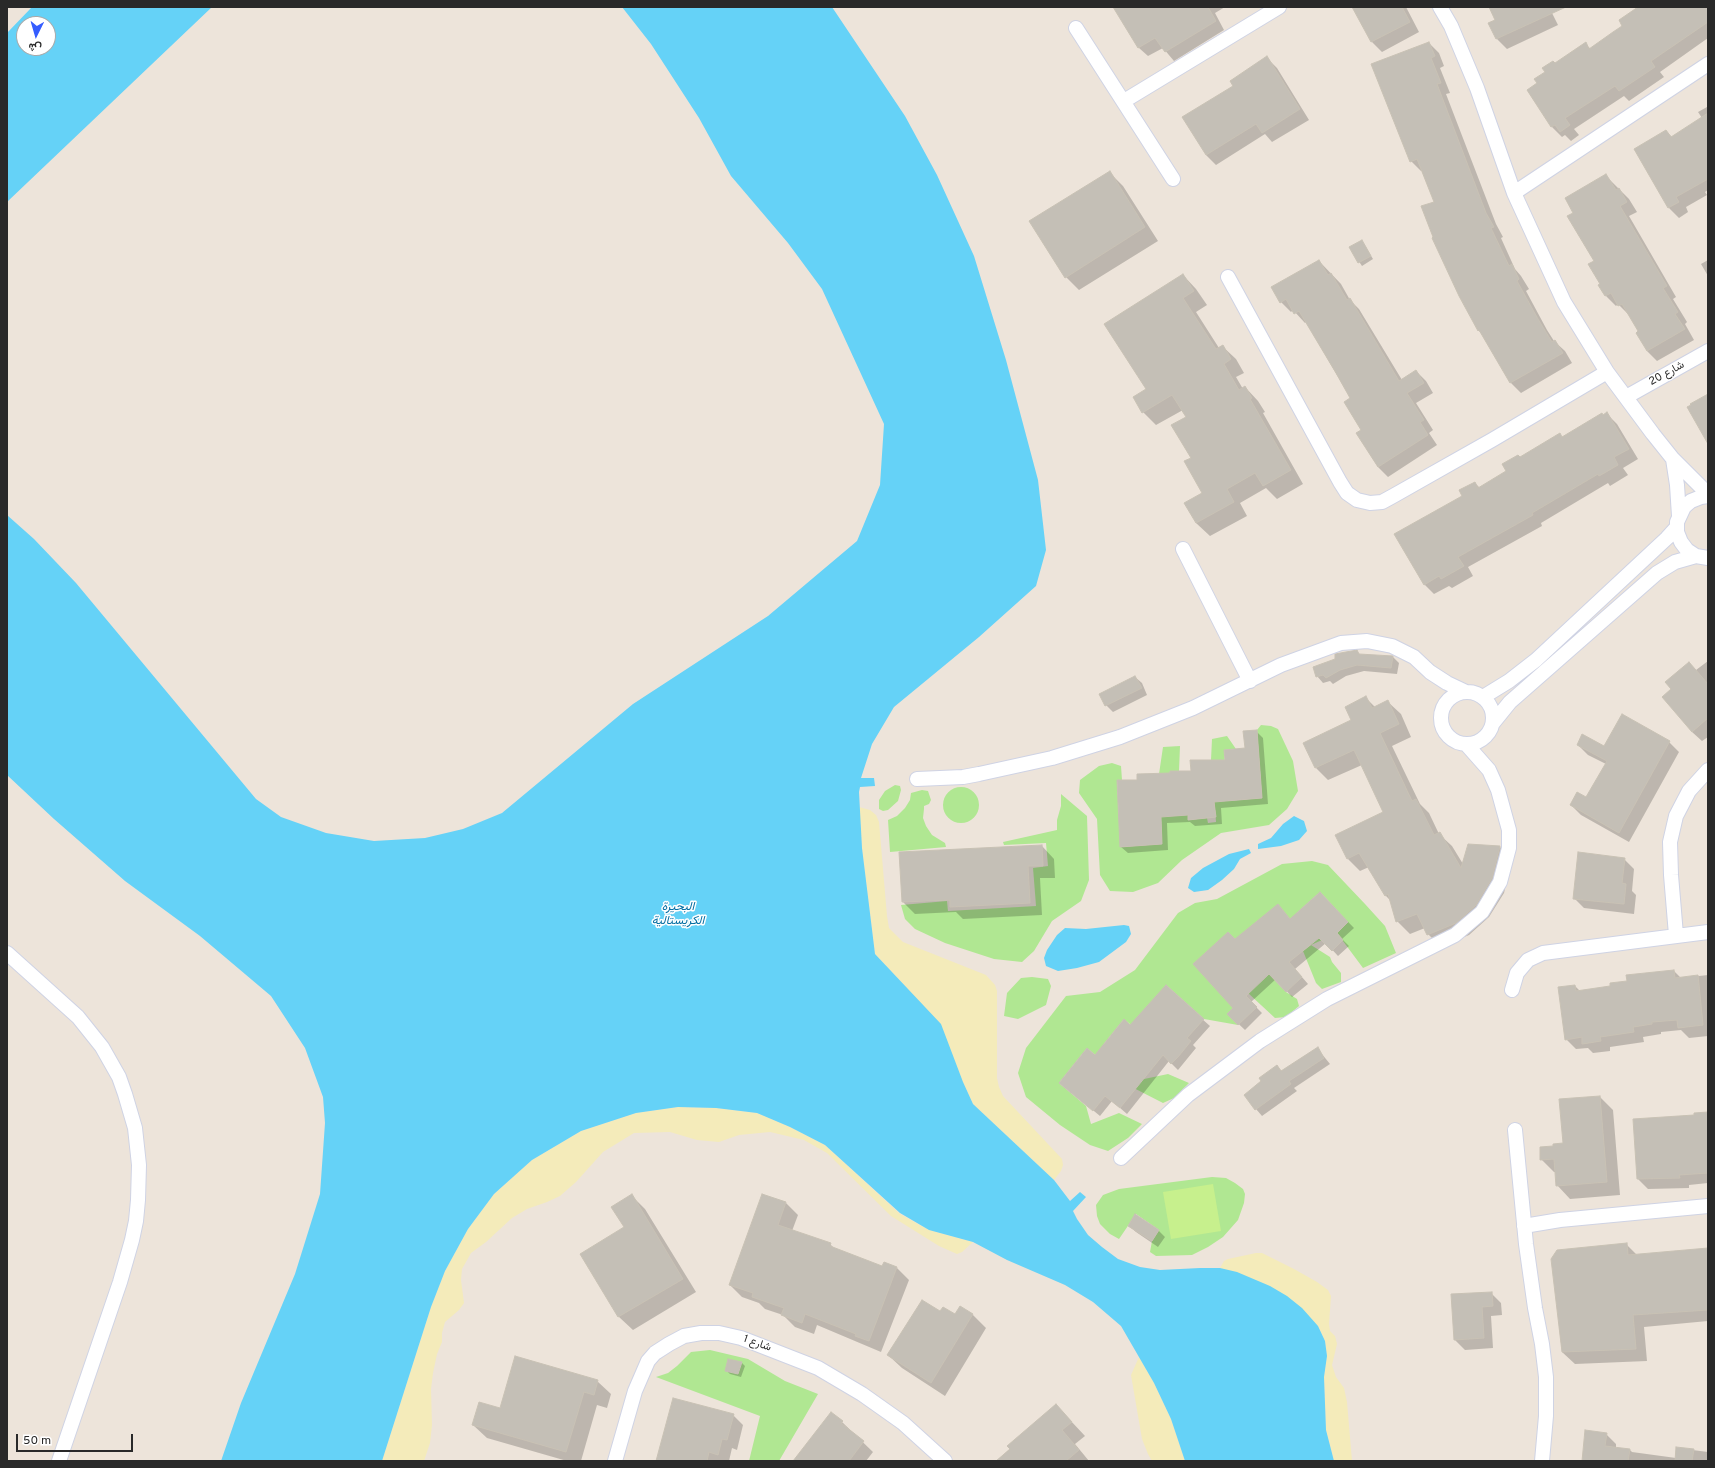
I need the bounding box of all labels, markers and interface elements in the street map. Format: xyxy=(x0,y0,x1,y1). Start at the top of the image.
north arrow xyxy=(16,16,56,56)
text: ش xyxy=(28,39,42,55)
street label: شارع 20 xyxy=(1647,359,1687,389)
water label: البحيرة الكريستالية xyxy=(652,901,704,929)
street label: شارع 1 xyxy=(741,1333,773,1355)
scale bar xyxy=(18,1426,135,1452)
text: 50 m xyxy=(23,1433,51,1449)

